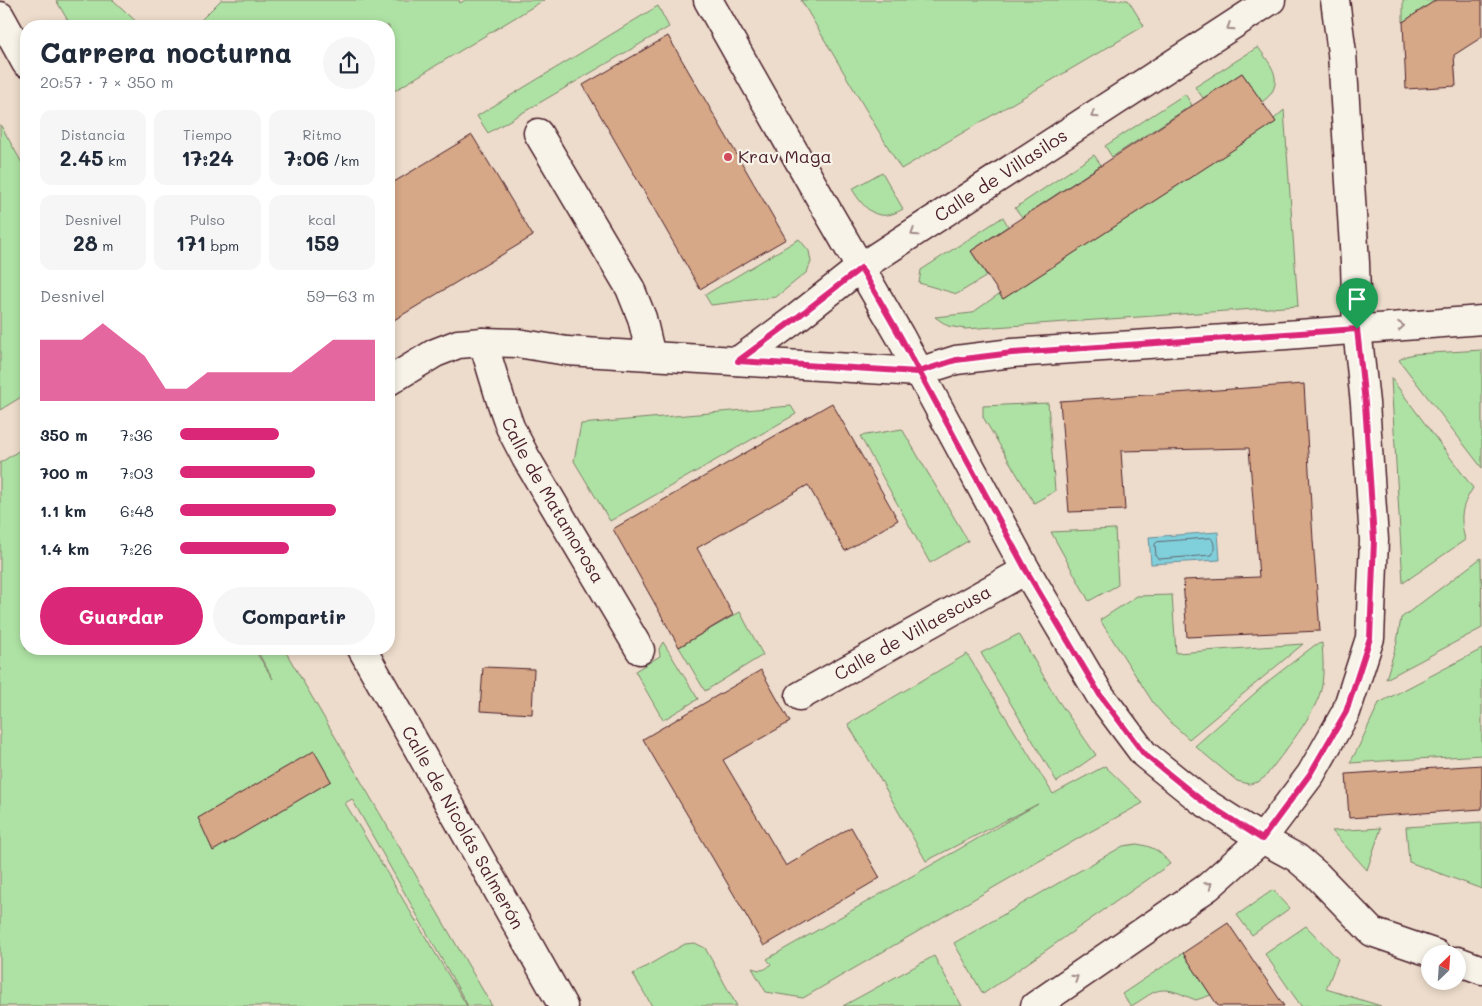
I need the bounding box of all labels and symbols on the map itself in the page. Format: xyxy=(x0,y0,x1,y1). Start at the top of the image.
one-way arrow xyxy=(1227,20,1236,30)
one-way arrow xyxy=(1090,109,1099,119)
street label: Calle de Villasilos xyxy=(929,123,1072,227)
place label: Krav Maga xyxy=(738,144,832,168)
marker: Krav Maga xyxy=(722,151,734,163)
one-way arrow xyxy=(910,227,920,236)
pin xyxy=(1336,278,1378,329)
one-way arrow xyxy=(1398,320,1406,331)
street label: Calle de Matamorosa xyxy=(497,414,611,587)
street label: Calle de Villaescusa xyxy=(829,579,995,686)
street label: Calle de Nicolás Salmerón xyxy=(397,721,530,933)
one-way arrow xyxy=(1203,883,1212,891)
north arrow xyxy=(1421,945,1466,990)
one-way arrow xyxy=(1070,975,1079,984)

